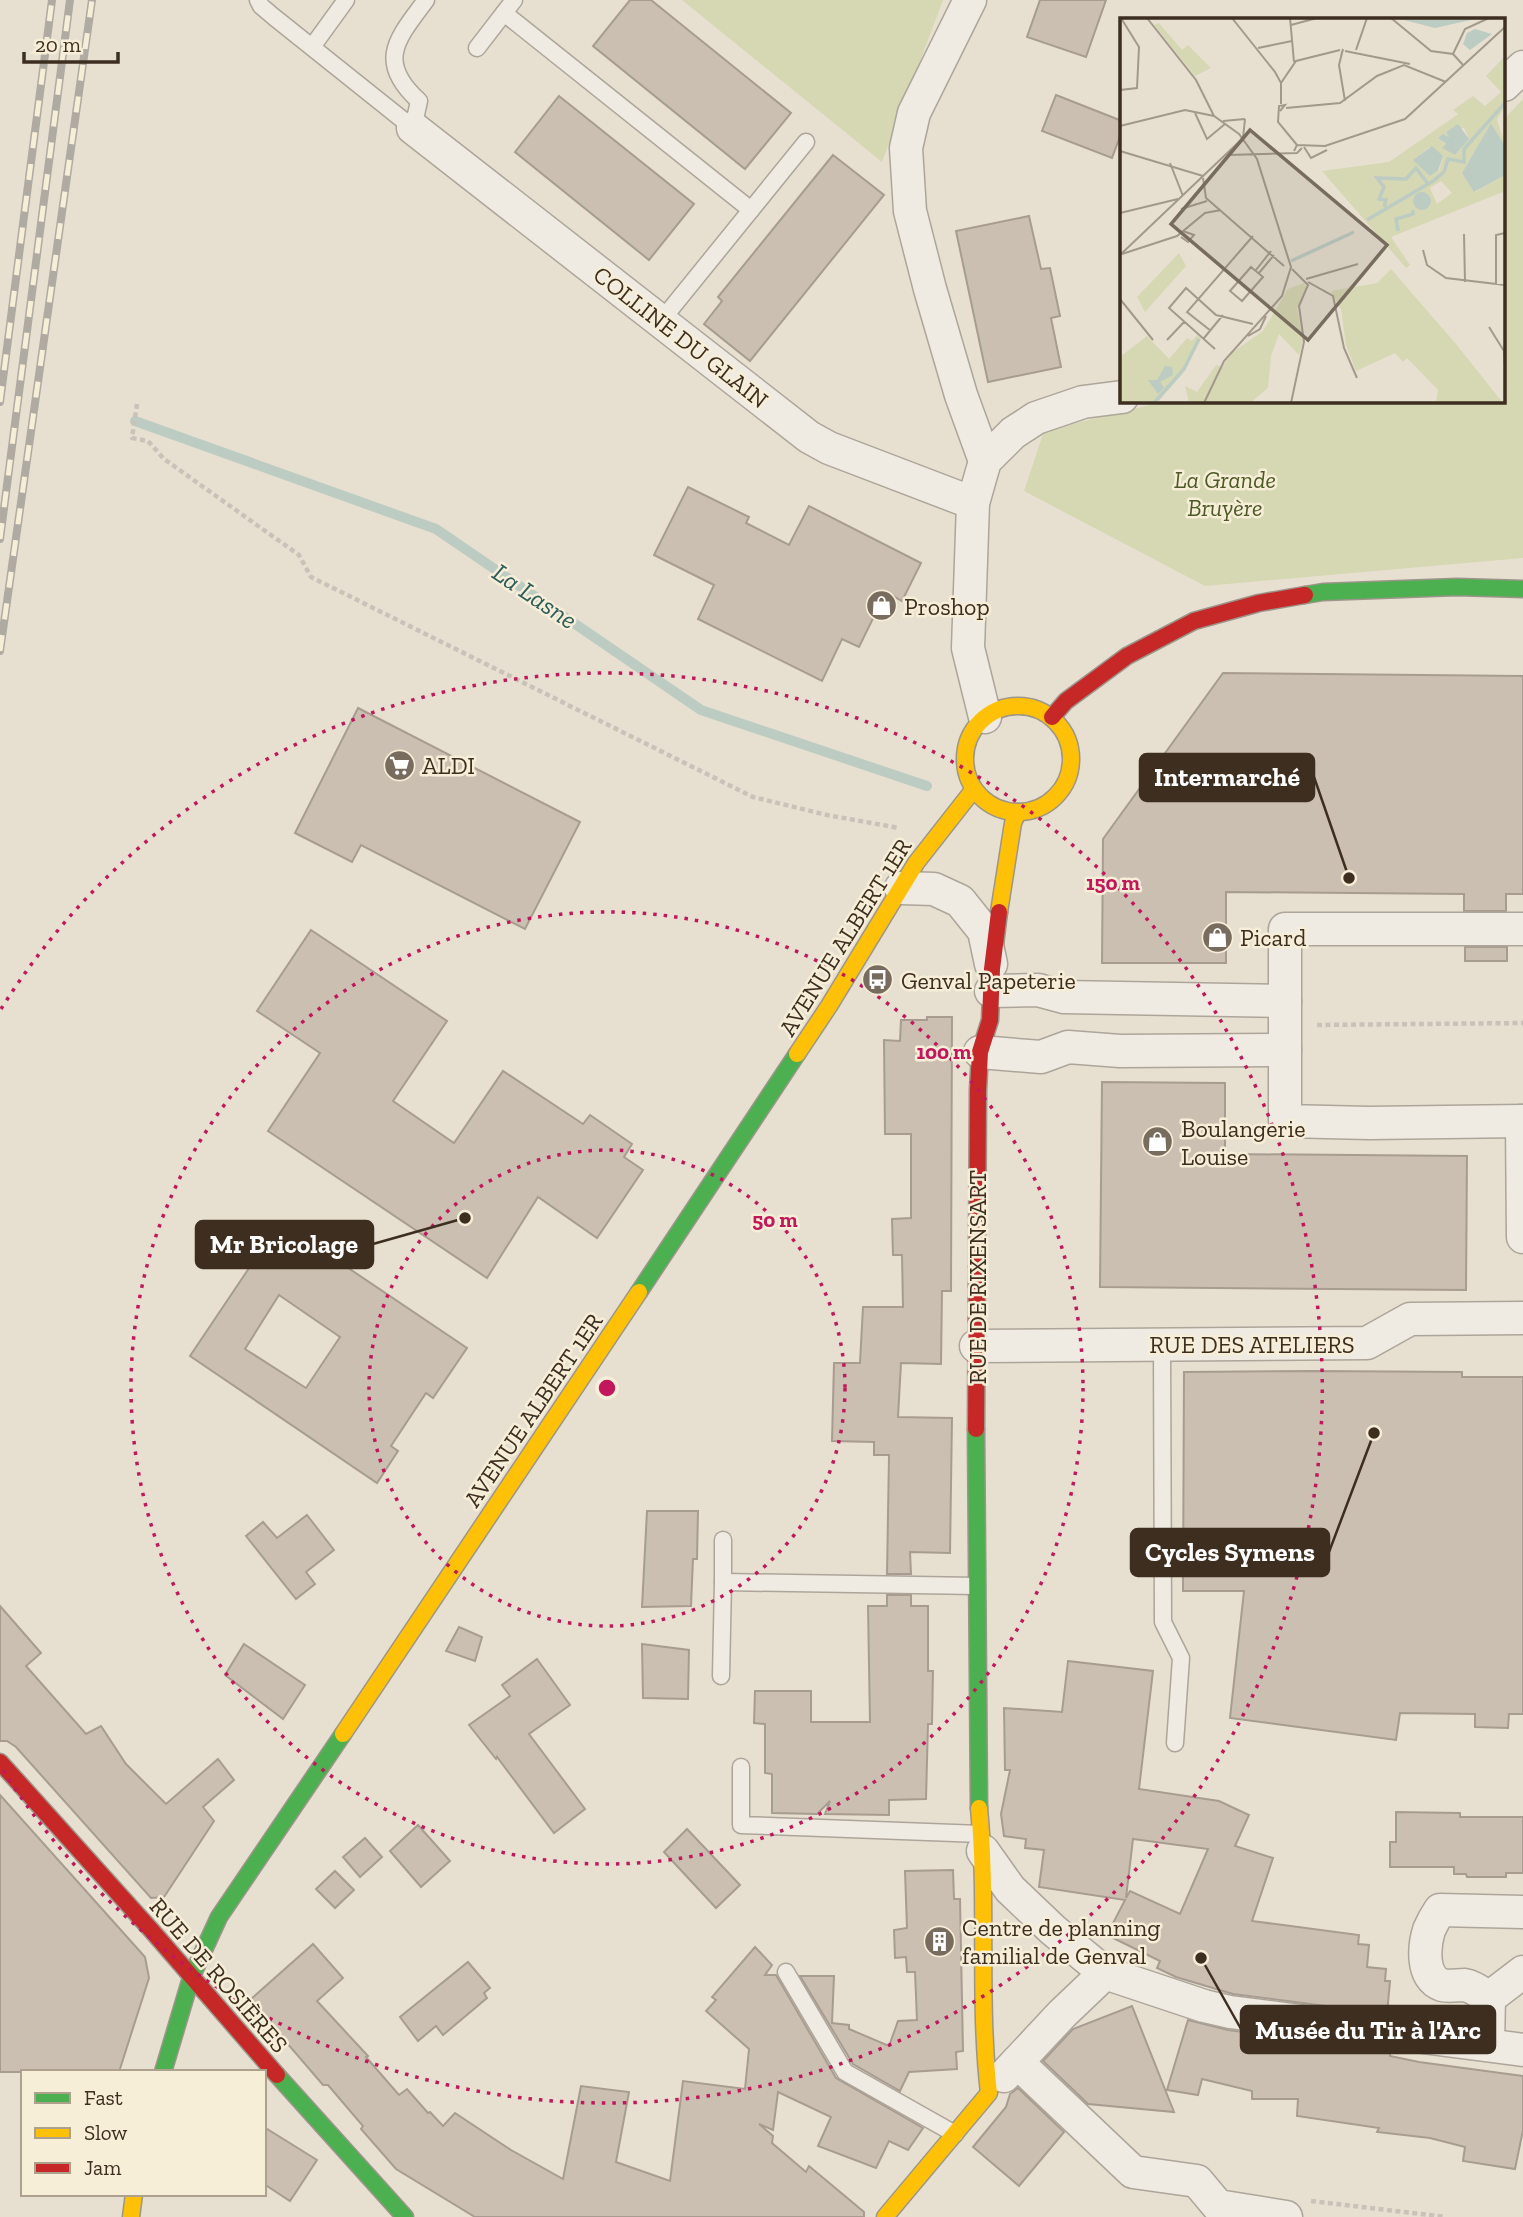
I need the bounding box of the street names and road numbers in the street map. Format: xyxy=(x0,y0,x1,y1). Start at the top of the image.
street label: COLLINE DU GLAIN xyxy=(588,260,774,414)
street label: AVENUE ALBERT 1ER xyxy=(772,833,918,1041)
street label: RUE DE RIXENSART xyxy=(963,1170,992,1384)
street label: AVENUE ALBERT 1ER xyxy=(457,1308,609,1512)
street label: RUE DES ATELIERS xyxy=(1149,1330,1355,1359)
street label: RUE DE ROSIÈRES xyxy=(144,1892,294,2058)

